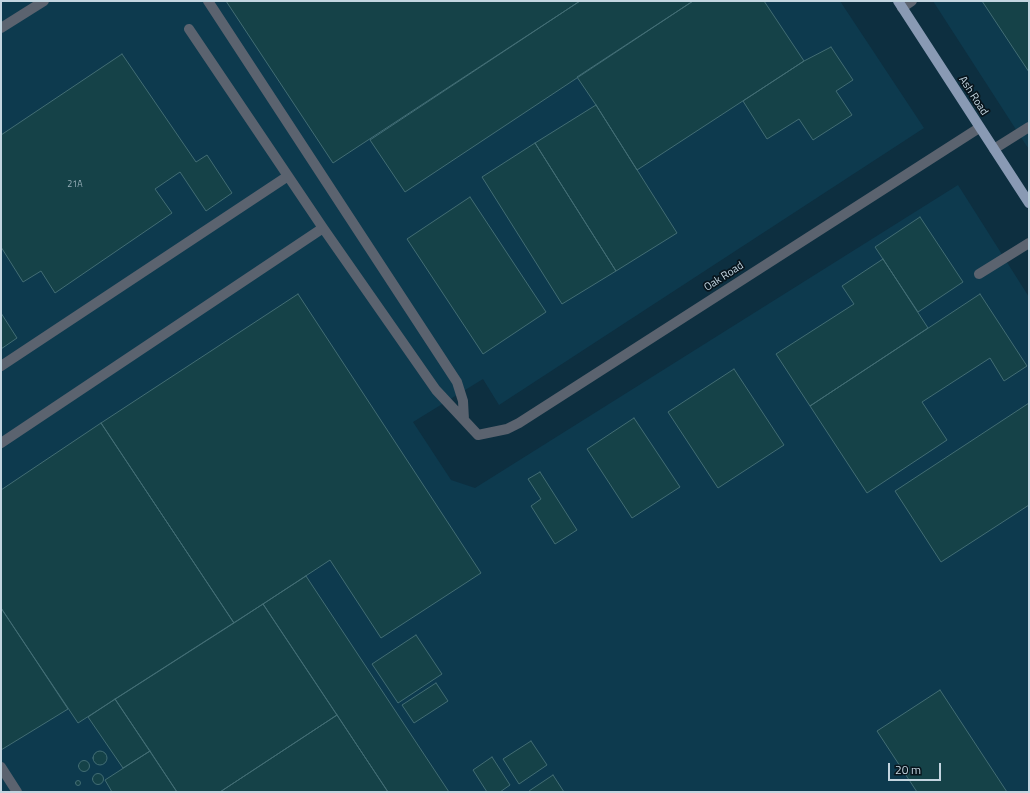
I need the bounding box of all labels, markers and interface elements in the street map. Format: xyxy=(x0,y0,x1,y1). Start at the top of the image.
street label: Ash Road xyxy=(956,74,990,118)
house number: 21A xyxy=(67,180,83,190)
street label: Oak Road xyxy=(702,259,746,295)
scale bar xyxy=(890,755,943,781)
text: 20 m xyxy=(895,760,921,779)

